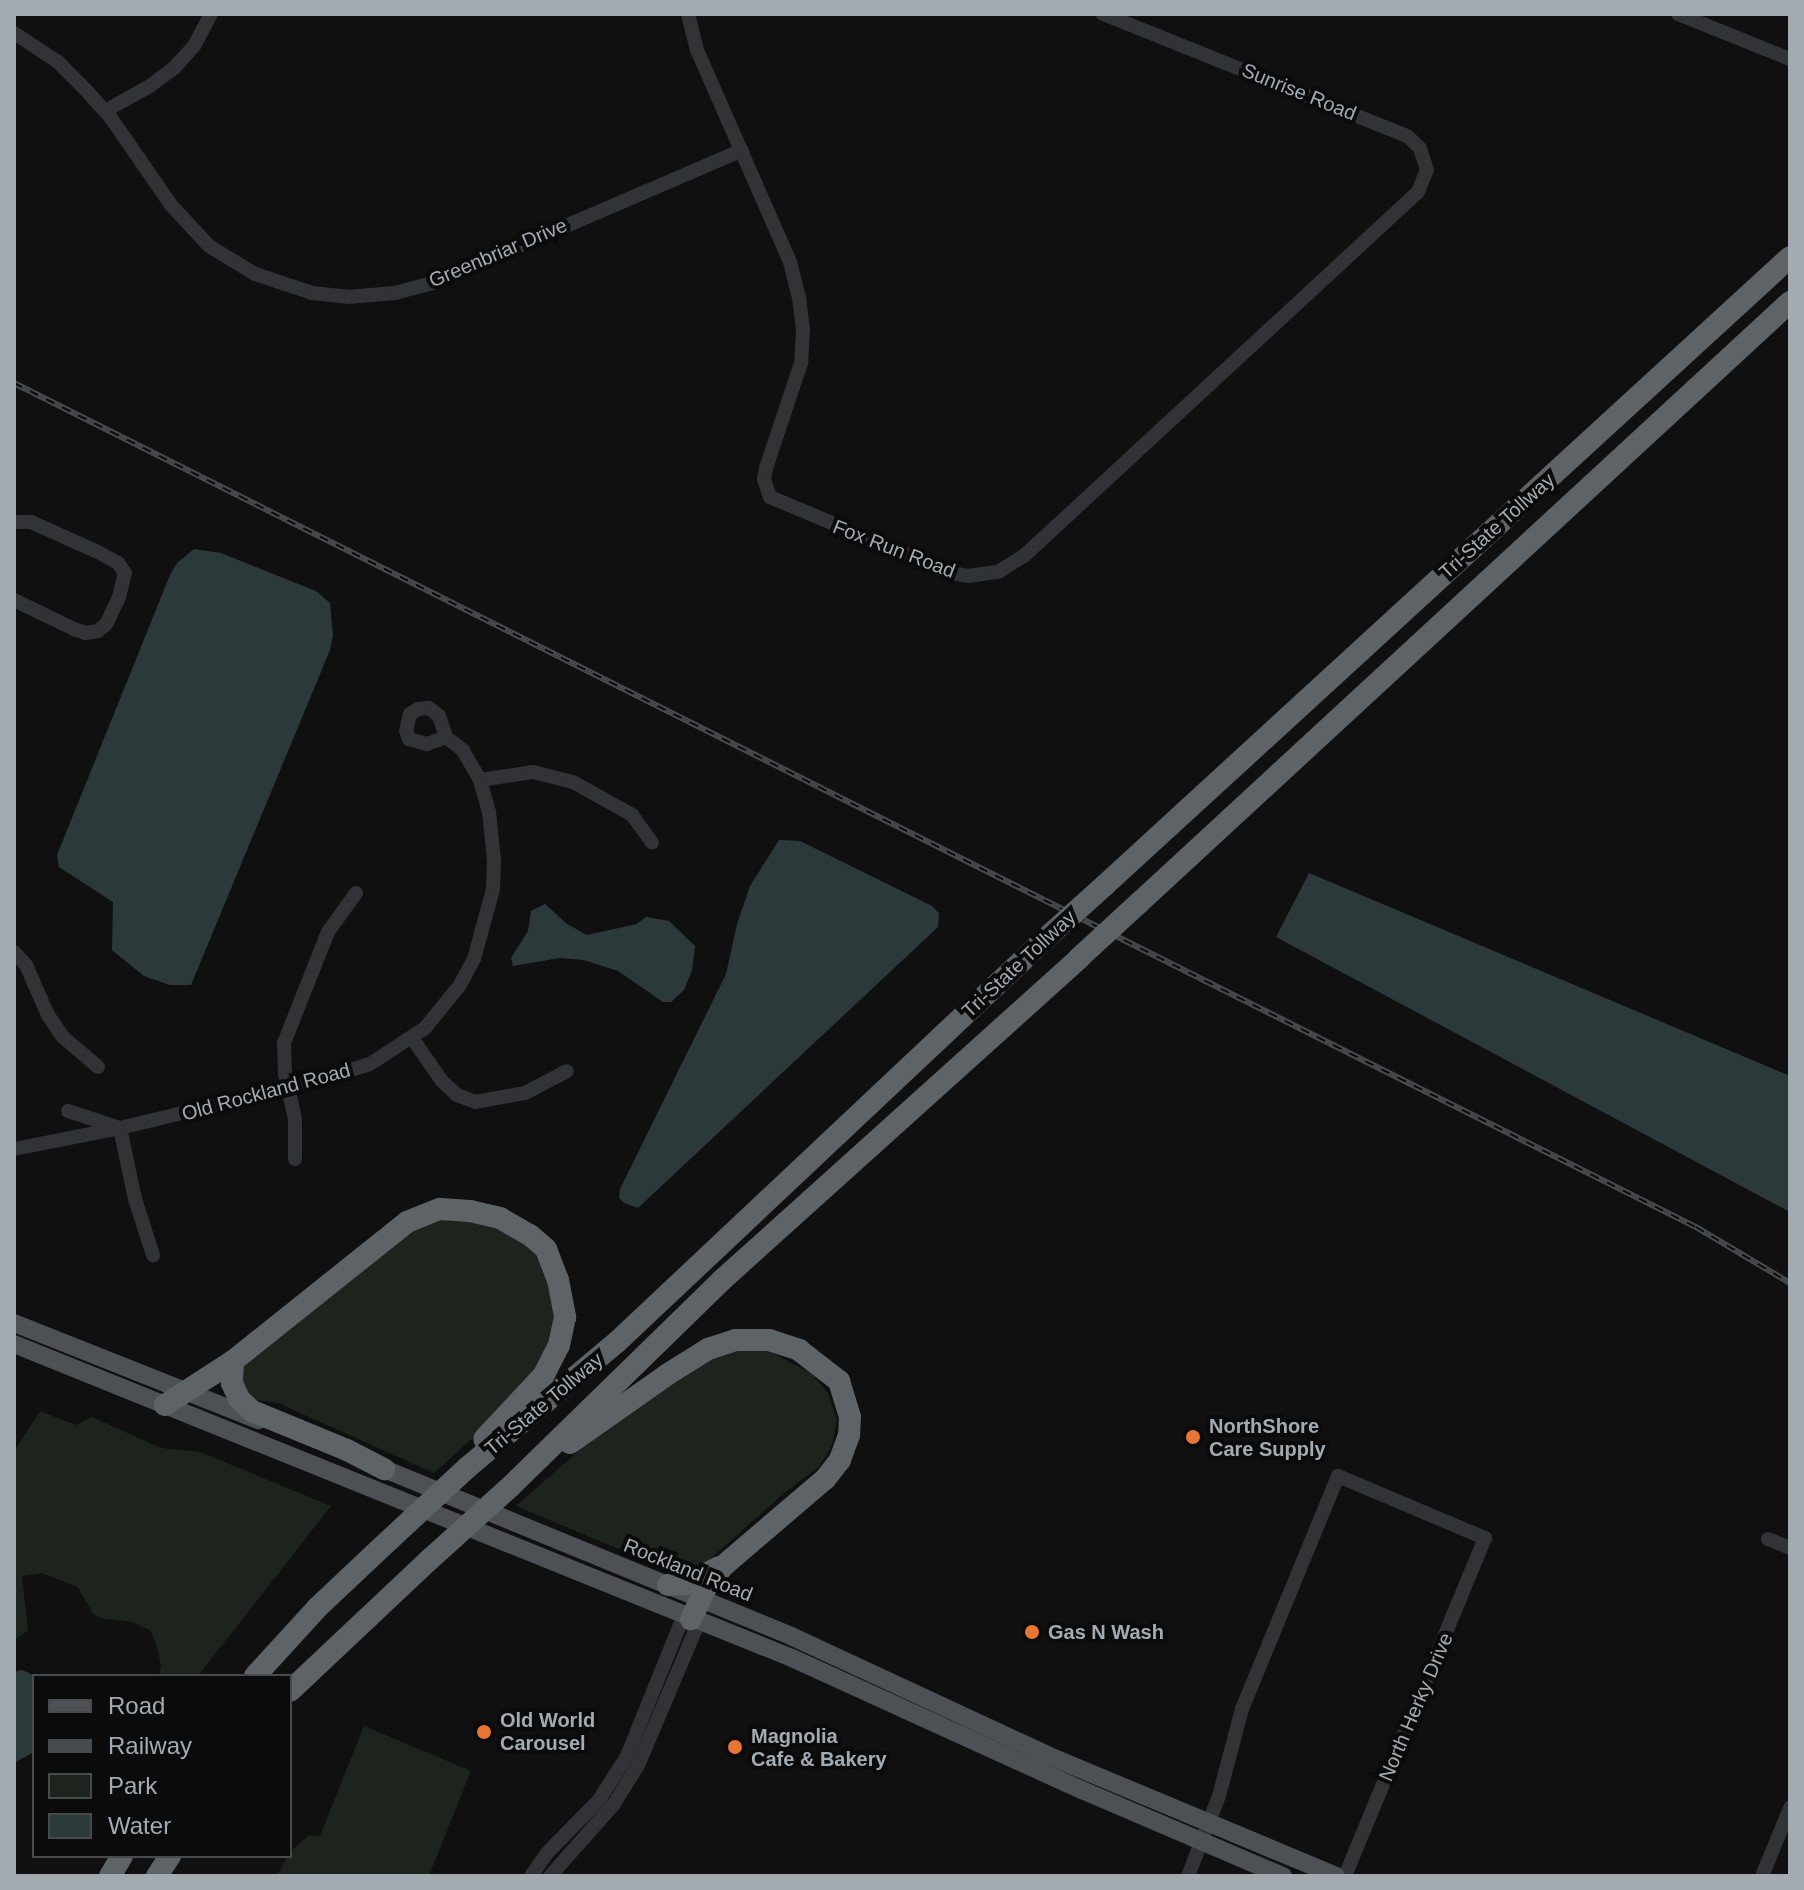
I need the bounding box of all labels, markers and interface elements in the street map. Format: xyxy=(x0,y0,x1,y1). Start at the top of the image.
street label: Sunrise Road xyxy=(1238,58,1360,126)
street label: Greenbriar Drive xyxy=(425,213,571,293)
street label: Tri-State Tollway xyxy=(1434,468,1560,584)
street label: Fox Run Road xyxy=(830,515,958,583)
street label: Tri-State Tollway xyxy=(957,905,1081,1023)
street label: Old Rockland Road xyxy=(179,1058,353,1126)
street label: Tri-State Tollway xyxy=(480,1348,608,1460)
place label: NorthShore Care Supply xyxy=(1209,1414,1326,1461)
marker: NorthShore Care Supply xyxy=(1184,1428,1202,1446)
street label: Rockland Road xyxy=(620,1533,756,1607)
place label: Gas N Wash xyxy=(1048,1620,1164,1644)
marker: Gas N Wash xyxy=(1023,1623,1041,1641)
street label: North Herky Drive xyxy=(1374,1629,1458,1785)
legend xyxy=(32,1674,292,1858)
text: Road xyxy=(108,1692,165,1719)
place label: Old World Carousel xyxy=(500,1708,595,1755)
marker: Old World Carousel xyxy=(475,1723,493,1741)
place label: Magnolia Cafe & Bakery xyxy=(751,1724,887,1771)
text: Railway xyxy=(108,1732,192,1759)
marker: Magnolia Cafe & Bakery xyxy=(726,1738,744,1756)
text: Park xyxy=(108,1772,157,1799)
text: Water xyxy=(108,1812,171,1839)

